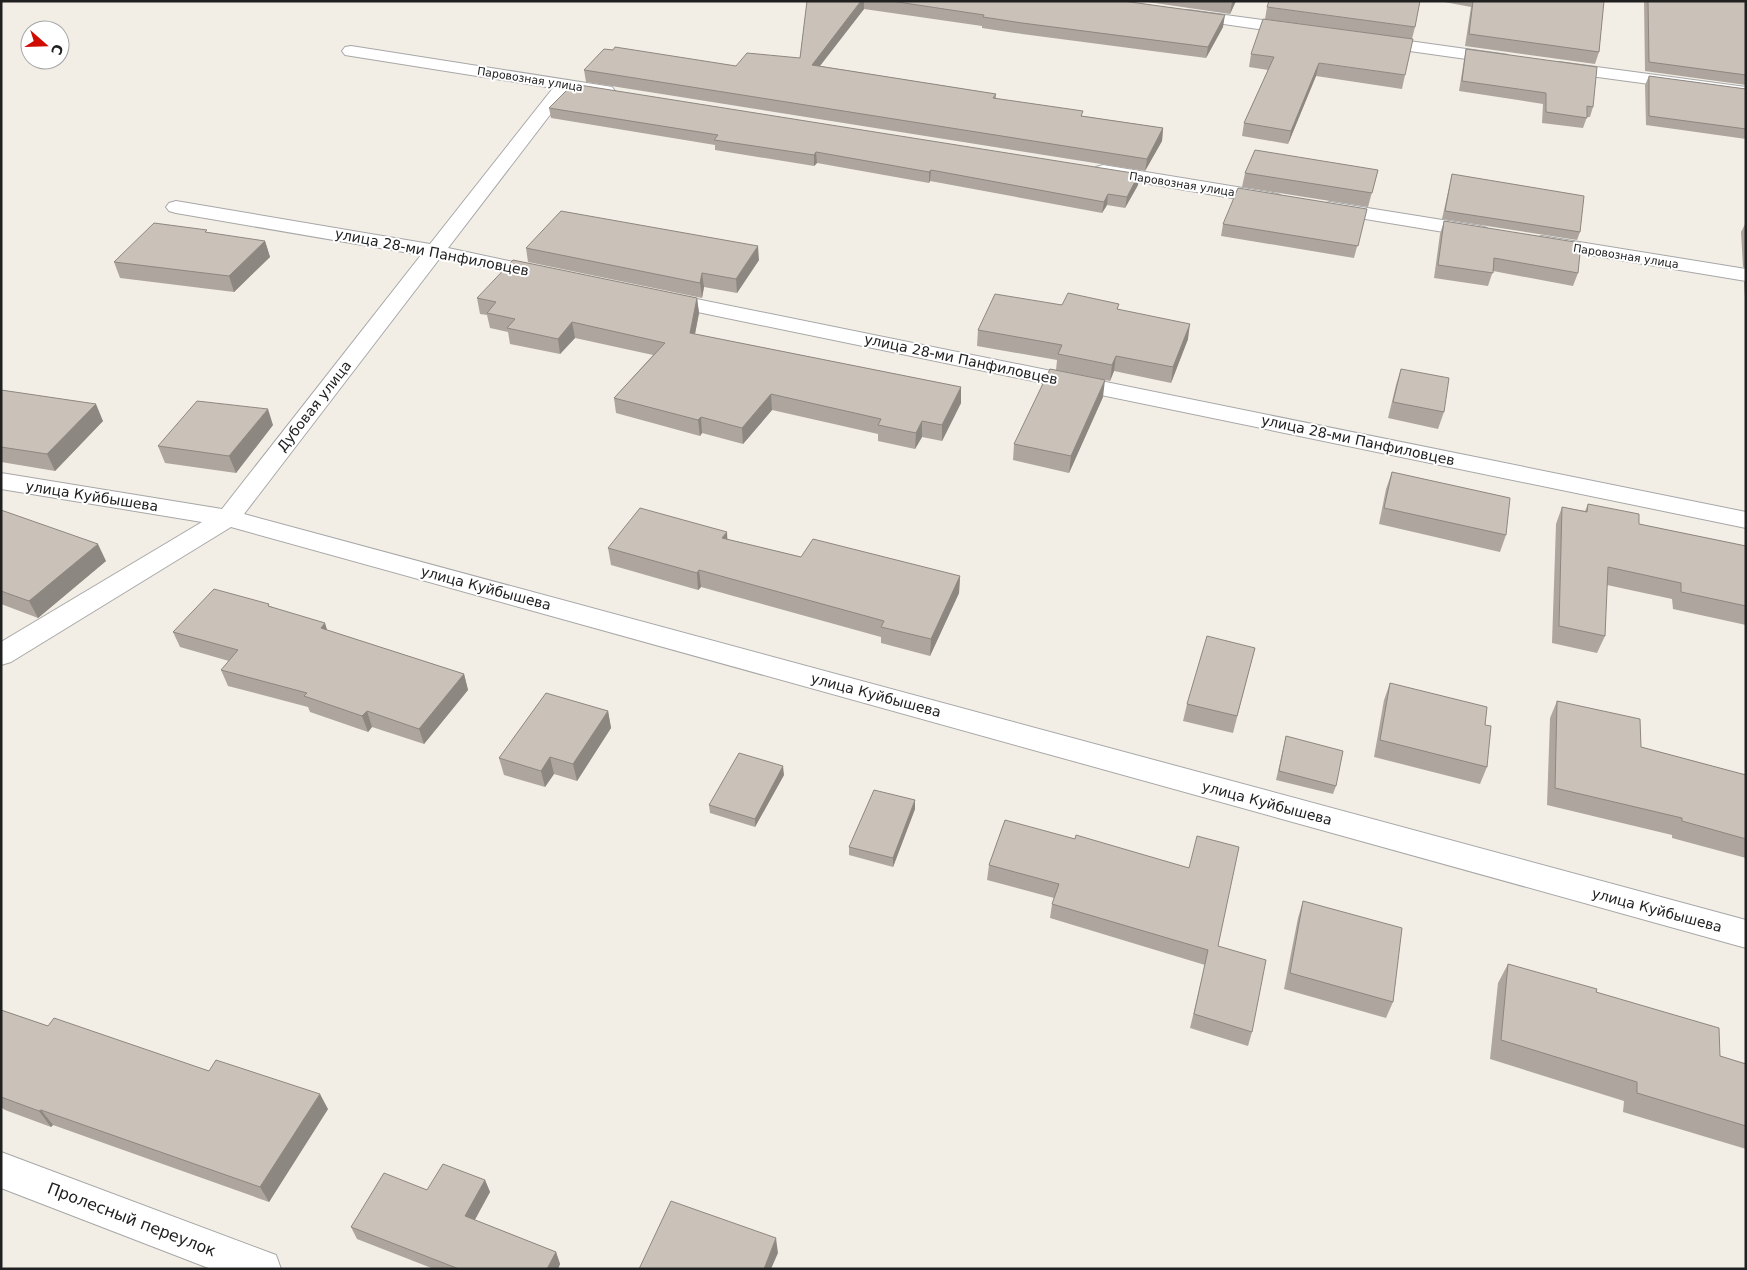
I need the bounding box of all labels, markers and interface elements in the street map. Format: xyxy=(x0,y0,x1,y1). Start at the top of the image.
north arrow xyxy=(20,20,70,70)
text: С xyxy=(48,42,66,57)
street label: Паровозная улица xyxy=(476,65,584,94)
street label: Паровозная улица xyxy=(1128,170,1236,199)
street label: улица 28-ми Панфиловцев xyxy=(334,225,530,279)
street label: Паровозная улица xyxy=(1572,242,1680,271)
street label: улица 28-ми Панфиловцев xyxy=(863,331,1059,387)
street label: Дубовая улица xyxy=(274,358,354,454)
street label: улица 28-ми Панфиловцев xyxy=(1260,412,1456,468)
street label: улица Куйбышева xyxy=(24,478,160,514)
street label: улица Куйбышева xyxy=(419,563,553,613)
street label: улица Куйбышева xyxy=(809,670,943,720)
street label: улица Куйбышева xyxy=(1200,778,1334,828)
street label: улица Куйбышева xyxy=(1590,885,1724,935)
street label: Пролесный переулок xyxy=(45,1179,219,1261)

